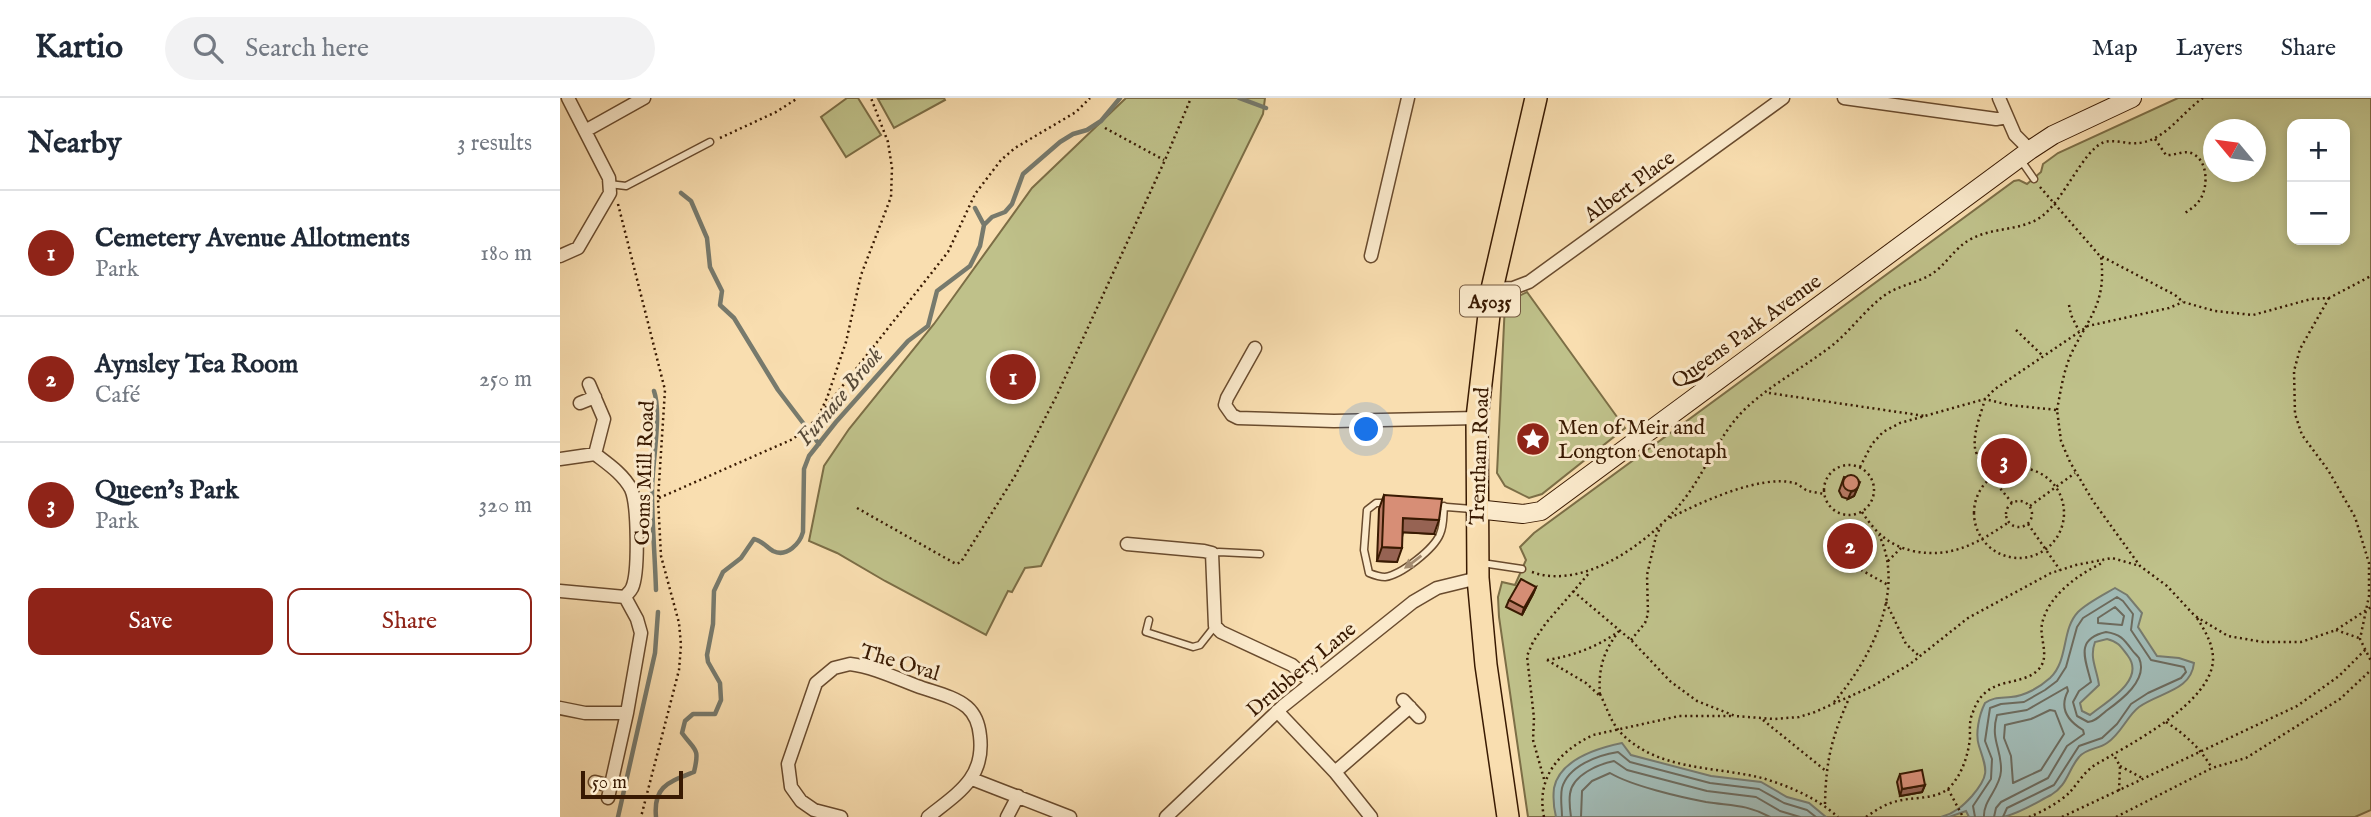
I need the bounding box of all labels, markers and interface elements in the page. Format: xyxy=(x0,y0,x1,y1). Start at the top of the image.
search box xyxy=(165,17,655,80)
text: Kartio xyxy=(35,27,123,69)
icon: search xyxy=(189,29,227,67)
text: Search here xyxy=(245,32,369,65)
text: Map xyxy=(2092,33,2138,64)
text: Layers xyxy=(2176,33,2243,64)
text: Share xyxy=(2281,33,2336,64)
north arrow xyxy=(2203,119,2266,182)
map controls xyxy=(2287,119,2350,245)
button: + xyxy=(2287,119,2350,182)
text: Nearby xyxy=(28,125,121,163)
text: 3 results xyxy=(457,129,532,158)
street label: Albert Place xyxy=(1578,145,1681,230)
button: − xyxy=(2287,182,2350,245)
text: Cemetery Avenue Allotments xyxy=(95,222,410,255)
text: 1 xyxy=(47,239,55,268)
text: 180 m xyxy=(480,239,532,268)
text: Park xyxy=(95,255,139,284)
street label: Queens Park Avenue xyxy=(1666,268,1828,396)
road number: A5035 xyxy=(1460,286,1520,316)
water label: Furnace Brook xyxy=(791,342,890,452)
text: Aynsley Tea Room xyxy=(95,348,298,381)
pin: 1 xyxy=(990,351,1036,403)
text: 2 xyxy=(46,365,56,394)
text: 250 m xyxy=(479,365,532,394)
text: Café xyxy=(95,381,140,410)
street label: Trentham Road xyxy=(1465,386,1496,525)
street label: Goms Mill Road xyxy=(629,399,662,546)
your location xyxy=(1349,412,1383,446)
place label: Men of Meir and Longton Cenotaph xyxy=(1558,415,1727,466)
place icon: Men of Meir and Longton Cenotaph xyxy=(1514,420,1552,458)
pin: 3 xyxy=(1981,435,2027,487)
text: Queen's Park xyxy=(95,474,239,507)
text: 3 xyxy=(47,491,55,520)
text: 320 m xyxy=(479,491,532,520)
text: Park xyxy=(95,507,139,536)
pin: 2 xyxy=(1827,520,1873,572)
one-way arrow xyxy=(1403,555,1422,569)
button: Save xyxy=(28,588,273,655)
button: Share xyxy=(287,588,532,655)
street label: Drubbery Lane xyxy=(1242,616,1363,724)
street label: The Oval xyxy=(856,639,943,688)
scale bar xyxy=(581,768,682,800)
text: 50 m xyxy=(592,771,627,795)

